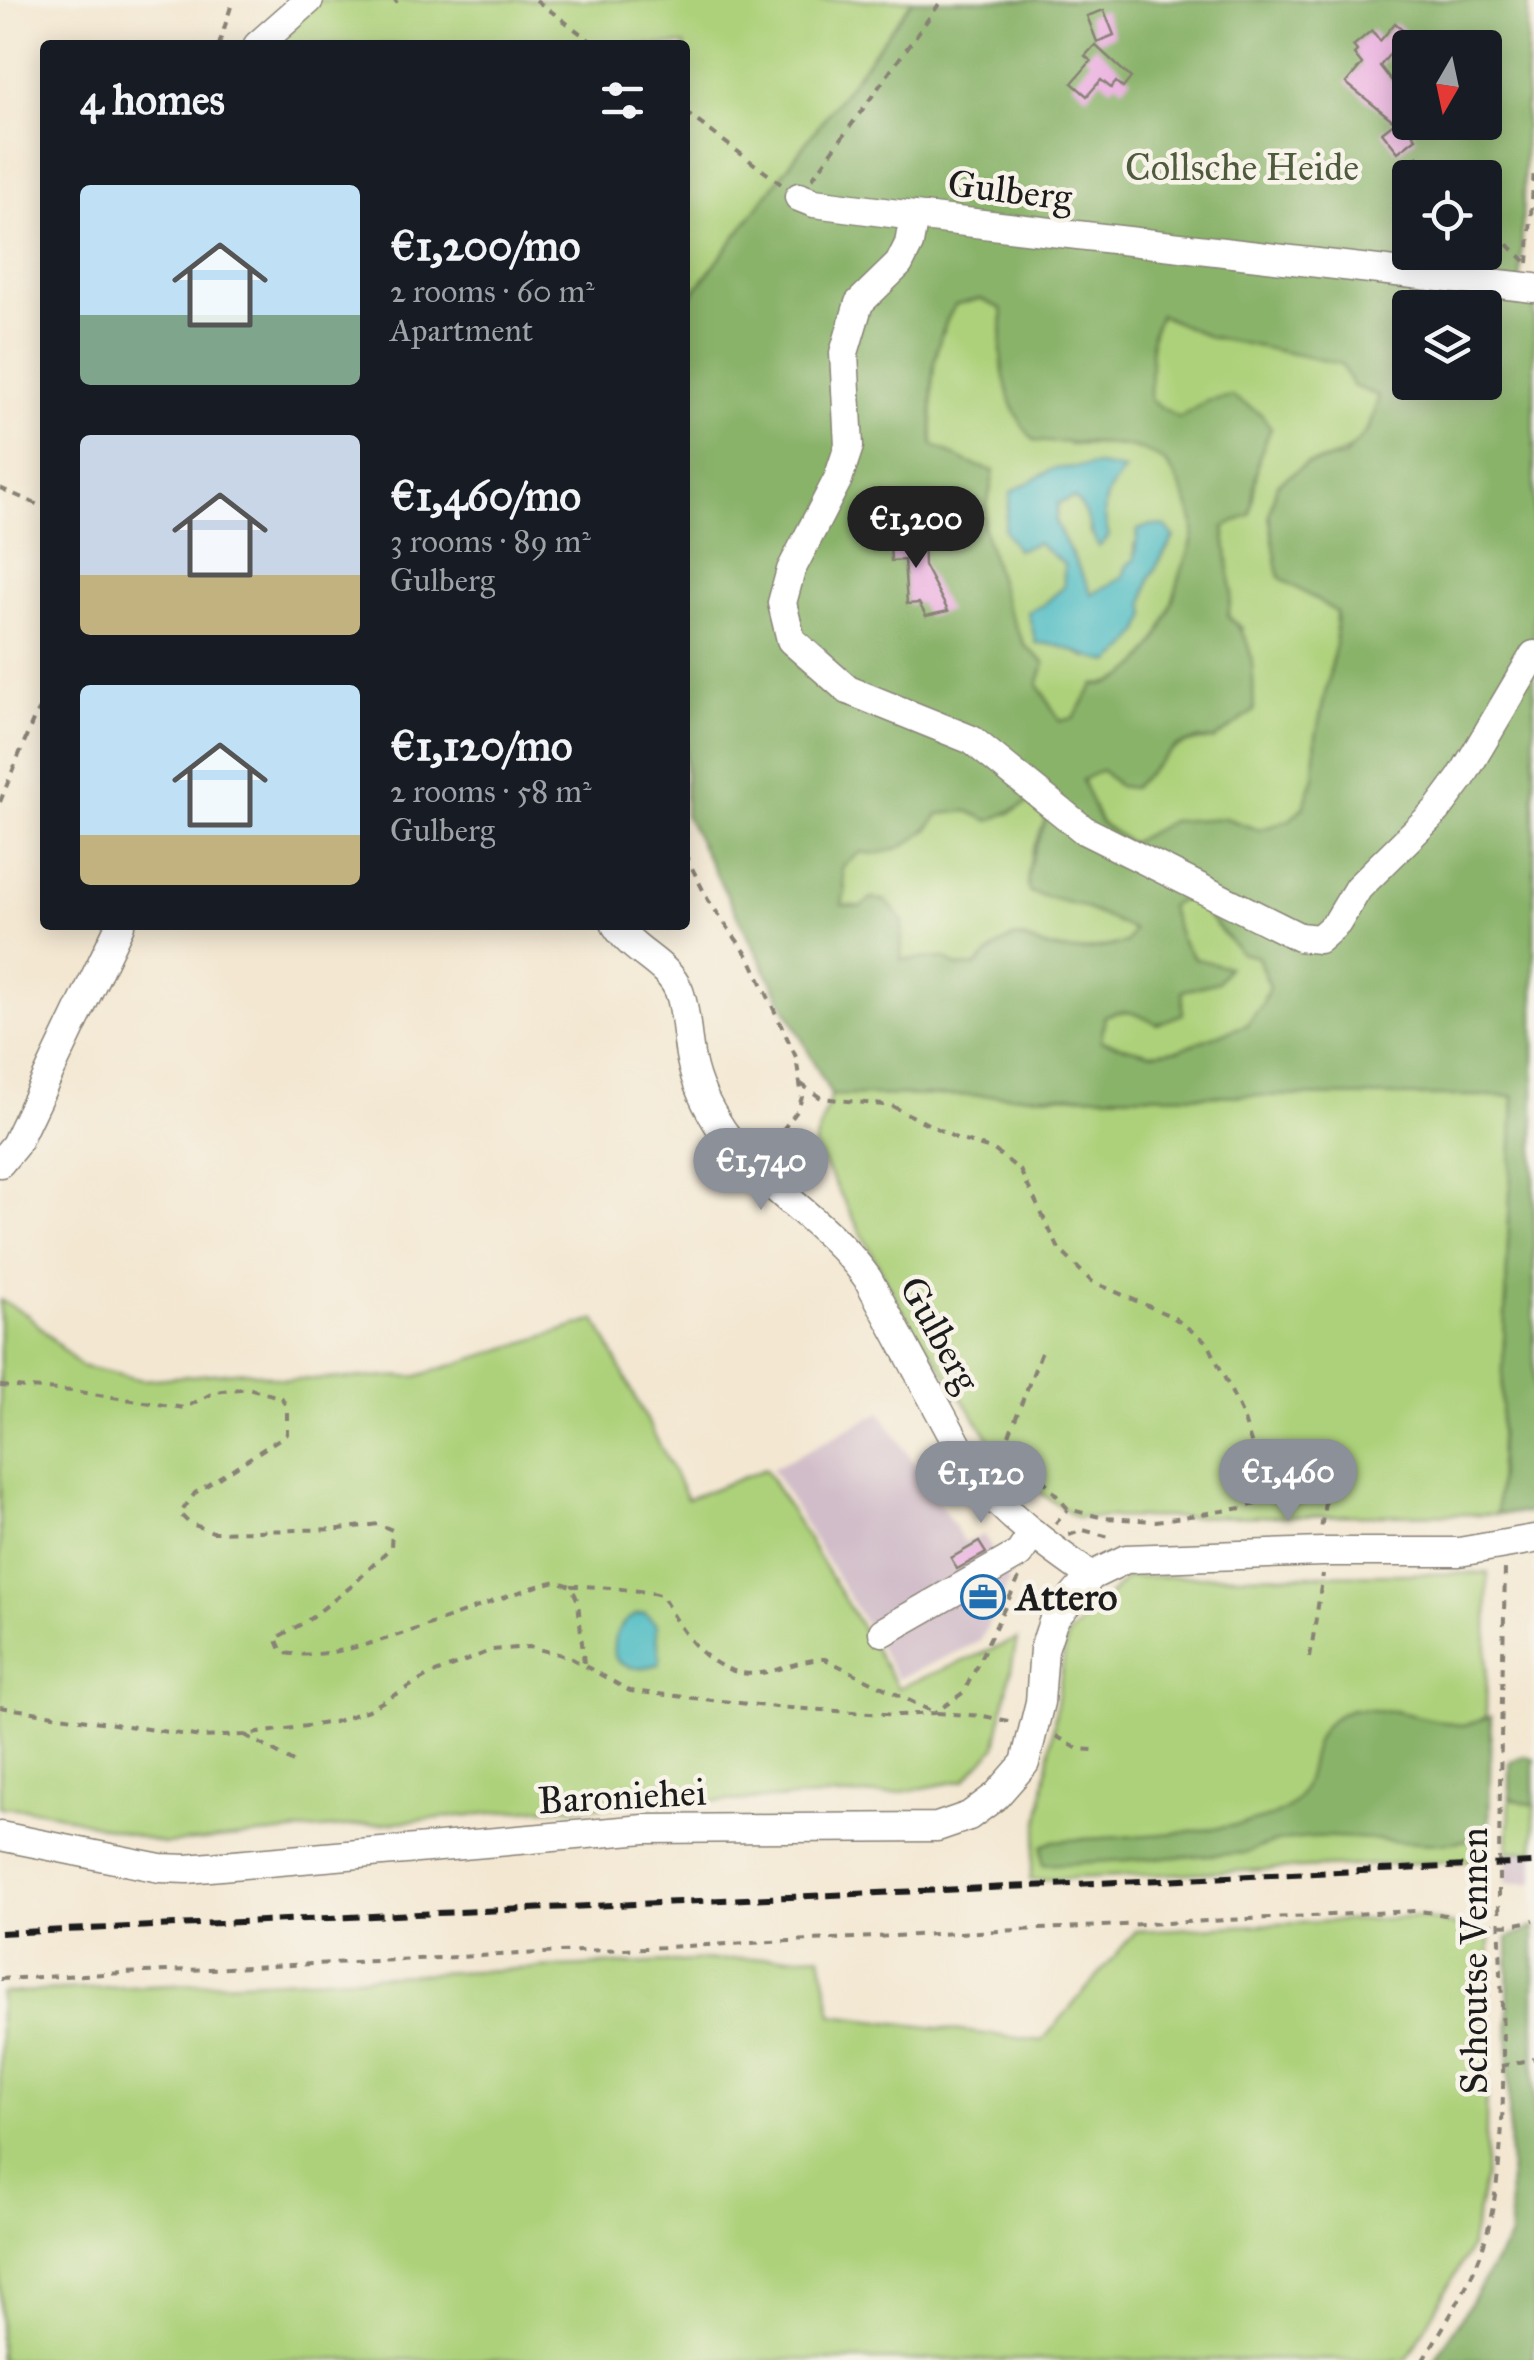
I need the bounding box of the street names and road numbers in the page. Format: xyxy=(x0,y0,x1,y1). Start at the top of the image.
street label: Gulberg xyxy=(945,160,1075,220)
street label: Gulberg xyxy=(890,1268,990,1400)
street label: Baroniehei xyxy=(537,1769,707,1823)
street label: Schoutse Vennen xyxy=(1451,1828,1497,2094)

